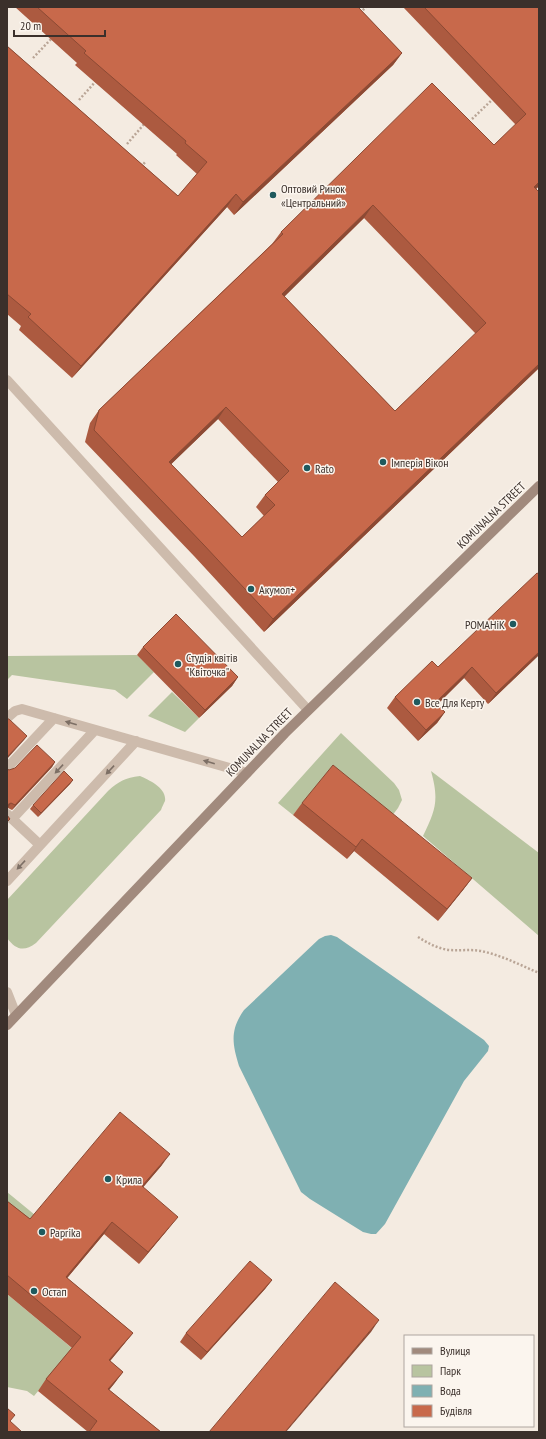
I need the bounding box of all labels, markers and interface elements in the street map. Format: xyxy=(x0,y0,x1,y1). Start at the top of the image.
scale bar xyxy=(14,12,105,38)
text: 20 m xyxy=(20,18,41,33)
place label: Оптовий Ринок «Центральний» xyxy=(281,181,346,210)
marker: Оптовий Ринок «Центральний» xyxy=(268,190,278,200)
place label: Імперія Вікон xyxy=(391,455,448,470)
marker: Імперія Вікон xyxy=(378,457,388,467)
place label: Rato xyxy=(315,461,334,476)
marker: Rato xyxy=(302,463,312,473)
street label: KOMUNALNA STREET xyxy=(454,478,529,551)
place label: Акумол+ xyxy=(259,582,295,597)
marker: Акумол+ xyxy=(246,584,256,594)
place label: РОМАНіК xyxy=(465,617,505,632)
marker: РОМАНіК xyxy=(508,619,518,629)
place label: Студія квітів "Квіточка" xyxy=(186,650,238,679)
marker: Студія квітів "Квіточка" xyxy=(173,659,183,669)
place label: Все Для Керту xyxy=(425,695,485,710)
marker: Все Для Керту xyxy=(412,697,422,707)
street label: KOMUNALNA STREET xyxy=(223,704,296,779)
one-way arrow xyxy=(64,720,76,726)
one-way arrow xyxy=(203,759,215,765)
one-way arrow xyxy=(54,763,63,774)
one-way arrow xyxy=(105,765,115,775)
one-way arrow xyxy=(17,860,26,870)
place label: Крила xyxy=(116,1172,142,1187)
marker: Крила xyxy=(103,1174,113,1184)
place label: Paprika xyxy=(50,1225,81,1240)
marker: Paprika xyxy=(37,1227,47,1237)
place label: Остап xyxy=(42,1284,67,1299)
marker: Остап xyxy=(29,1286,39,1296)
legend xyxy=(404,1335,534,1427)
text: Вулиця xyxy=(440,1343,470,1358)
text: Парк xyxy=(440,1363,461,1378)
text: Вода xyxy=(440,1383,461,1398)
text: Будівля xyxy=(440,1403,472,1418)

